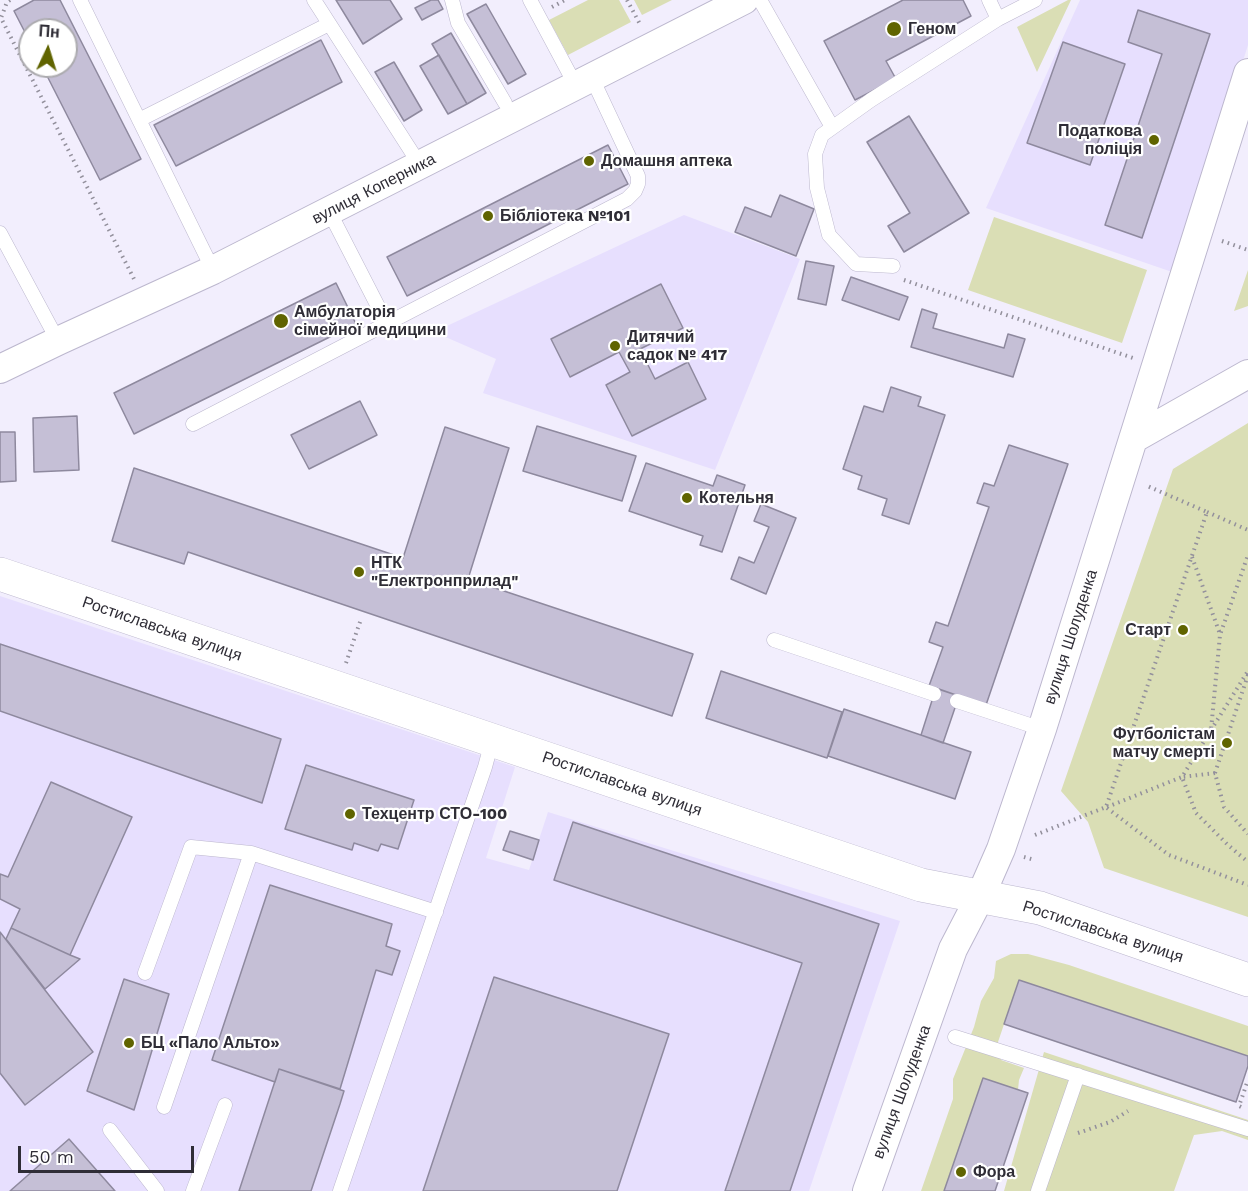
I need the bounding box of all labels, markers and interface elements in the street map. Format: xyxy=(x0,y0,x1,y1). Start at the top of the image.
north arrow xyxy=(18,18,78,78)
place label: Геном xyxy=(908,19,956,39)
marker: Геном xyxy=(885,20,903,38)
text: Пн xyxy=(38,21,60,42)
place label: Податкова поліція xyxy=(1058,121,1142,159)
marker: Податкова поліція xyxy=(1147,133,1161,147)
street label: вулиця Коперника xyxy=(309,150,439,228)
place label: Домашня аптека xyxy=(601,151,732,171)
marker: Домашня аптека xyxy=(582,154,596,168)
place label: Бібліотека №101 xyxy=(500,206,630,226)
marker: Бібліотека №101 xyxy=(481,209,495,223)
place label: Амбулаторія сімейної медицини xyxy=(294,302,446,340)
marker: Амбулаторія сімейної медицини xyxy=(272,312,290,330)
place label: Дитячий садок № 417 xyxy=(627,327,727,365)
marker: Дитячий садок № 417 xyxy=(608,339,622,353)
place label: Котельня xyxy=(699,488,774,508)
marker: Котельня xyxy=(680,491,694,505)
place label: НТК "Електронприлад" xyxy=(371,553,518,591)
marker: НТК "Електронприлад" xyxy=(352,565,366,579)
street label: вулиця Шолуденка xyxy=(1040,567,1102,707)
street label: Ростиславська вулиця xyxy=(80,593,244,665)
place label: Старт xyxy=(1125,620,1171,640)
marker: Старт xyxy=(1176,623,1190,637)
place label: Футболістам матчу смерті xyxy=(1112,724,1215,762)
marker: Футболістам матчу смерті xyxy=(1220,736,1234,750)
street label: Ростиславська вулиця xyxy=(540,748,704,820)
place label: Техцентр СТО-100 xyxy=(362,804,507,824)
marker: Техцентр СТО-100 xyxy=(343,807,357,821)
street label: Ростиславська вулиця xyxy=(1020,897,1186,967)
street label: вулиця Шолуденка xyxy=(869,1023,935,1161)
place label: БЦ «Пало Альто» xyxy=(141,1033,280,1053)
marker: БЦ «Пало Альто» xyxy=(122,1036,136,1050)
scale bar xyxy=(21,1134,196,1172)
text: 50 m xyxy=(29,1146,74,1167)
place label: Фора xyxy=(973,1162,1015,1182)
marker: Фора xyxy=(954,1165,968,1179)

